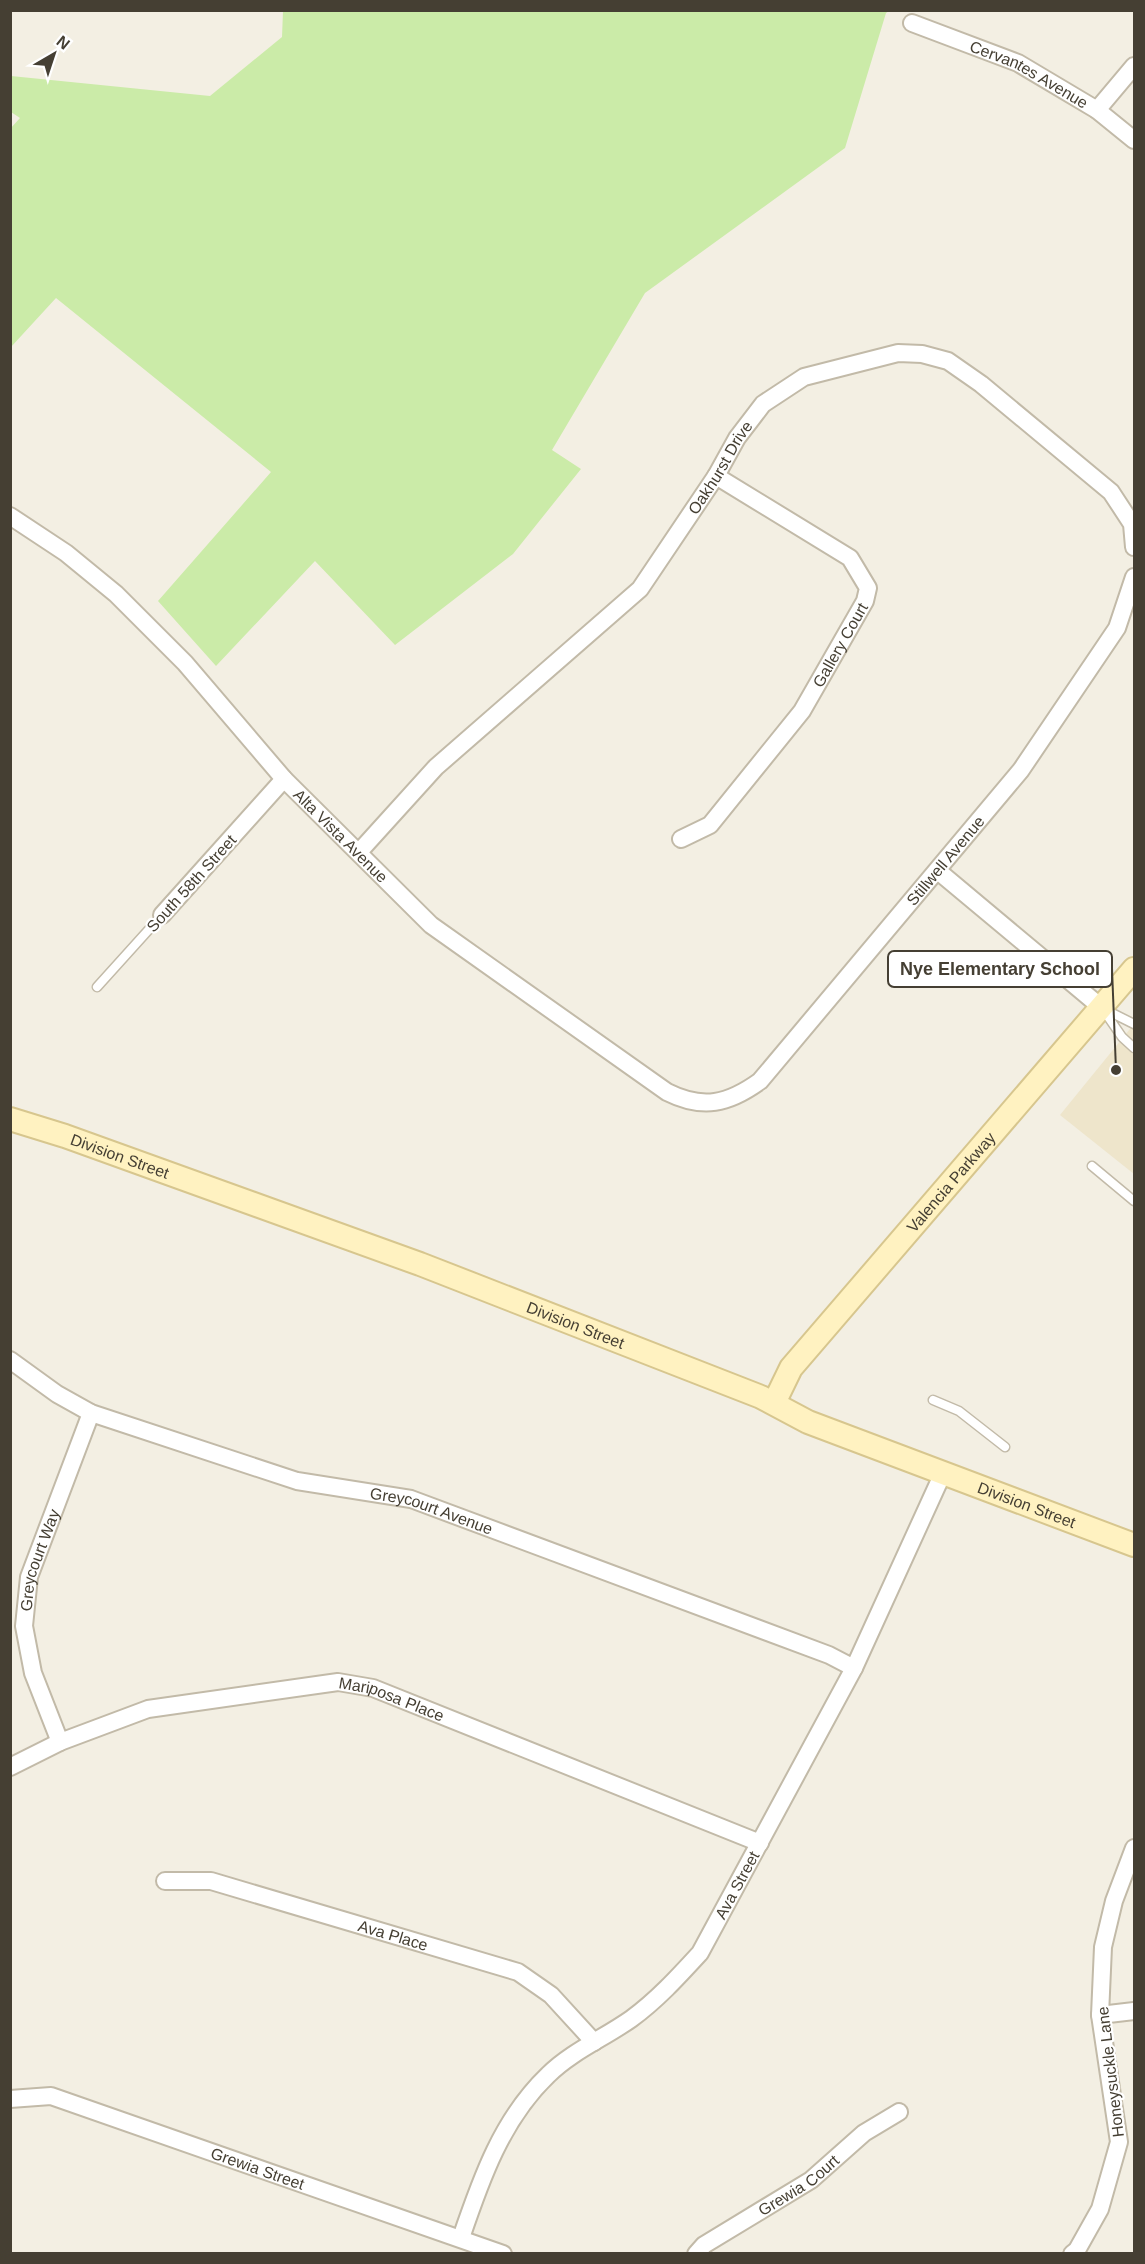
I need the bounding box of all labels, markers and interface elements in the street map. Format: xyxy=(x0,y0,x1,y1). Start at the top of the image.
north arrow xyxy=(24,24,84,84)
text: N xyxy=(53,32,73,53)
street label: Cervantes Avenue xyxy=(968,38,1091,112)
street label: Oakhurst Drive xyxy=(685,418,756,518)
street label: Gallery Court xyxy=(810,599,871,690)
street label: Alta Vista Avenue xyxy=(290,786,391,886)
street label: Stillwell Avenue xyxy=(903,813,988,909)
street label: South 58th Street xyxy=(143,831,240,935)
callout: Nye Elementary School xyxy=(888,951,1112,987)
text: Nye Elementary School xyxy=(900,959,1100,979)
street label: Valencia Parkway xyxy=(904,1129,999,1236)
street label: Division Street xyxy=(68,1131,172,1182)
street label: Division Street xyxy=(524,1298,627,1352)
street label: Division Street xyxy=(975,1479,1078,1531)
street label: Greycourt Avenue xyxy=(369,1485,495,1538)
street label: Greycourt Way xyxy=(18,1507,63,1612)
street label: Mariposa Place xyxy=(337,1674,446,1725)
street label: Ava Street xyxy=(712,1848,763,1922)
street label: Ava Place xyxy=(356,1917,430,1954)
street label: Honeysuckle Lane xyxy=(1094,2005,1127,2138)
street label: Grewia Street xyxy=(208,2145,307,2193)
street label: Grewia Court xyxy=(755,2151,843,2219)

